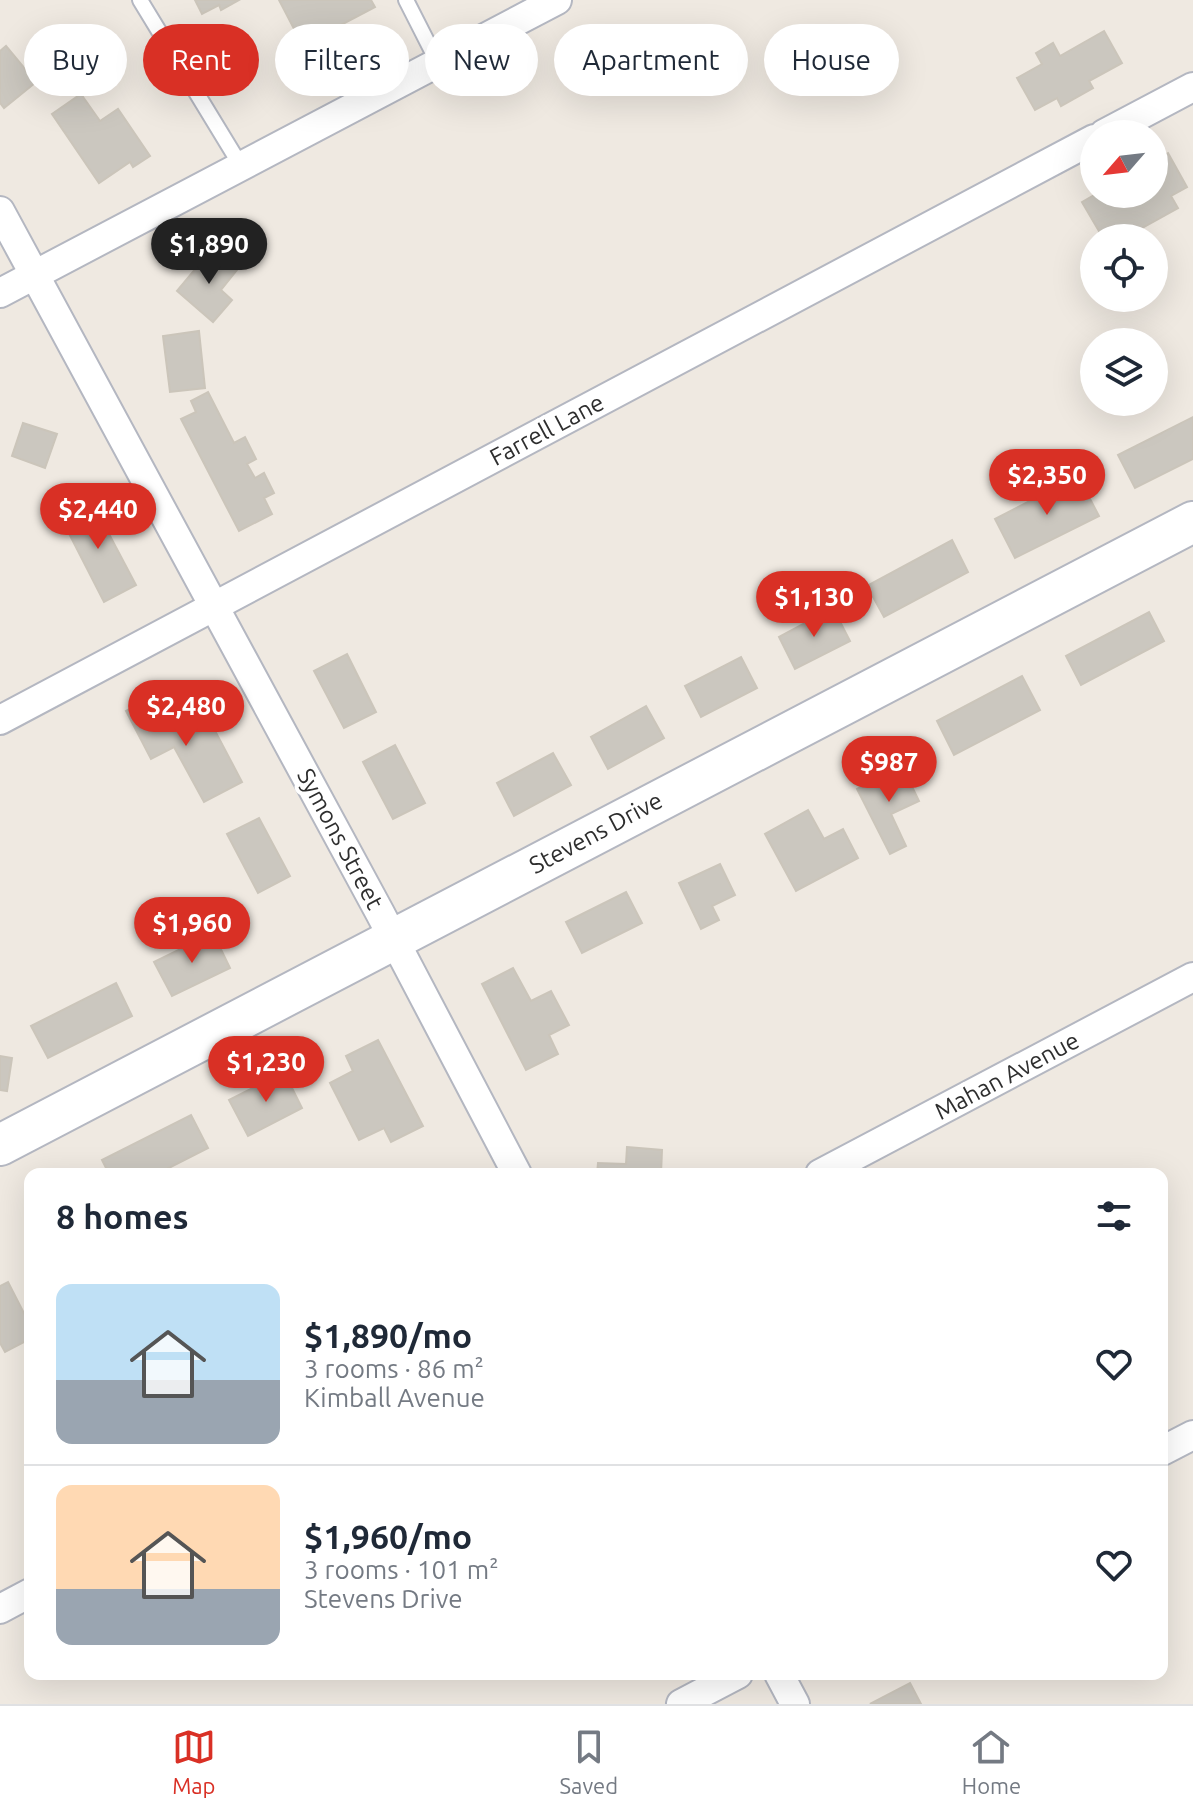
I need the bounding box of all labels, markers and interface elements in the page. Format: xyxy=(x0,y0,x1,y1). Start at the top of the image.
chip: Buy xyxy=(24,24,127,96)
chip: Rent xyxy=(143,24,259,96)
chip: Filters xyxy=(275,24,409,96)
chip: New xyxy=(425,24,538,96)
chip: Apartment xyxy=(554,24,748,96)
chip: House xyxy=(764,24,899,96)
north arrow xyxy=(1080,120,1168,208)
map controls xyxy=(1080,120,1168,416)
pin: $1,890 xyxy=(144,218,274,286)
button: locate xyxy=(1080,224,1168,312)
text: $1,890 xyxy=(169,229,249,258)
button: layers xyxy=(1080,328,1168,416)
street label: Farrell Lane xyxy=(485,388,608,471)
pin: $2,350 xyxy=(982,449,1112,517)
text: $2,350 xyxy=(1007,460,1087,489)
pin: $2,440 xyxy=(33,483,163,551)
text: $2,440 xyxy=(58,494,138,523)
pin: $1,130 xyxy=(749,571,879,639)
text: $1,130 xyxy=(774,582,854,611)
pin: $2,480 xyxy=(121,680,251,748)
text: $2,480 xyxy=(146,691,226,720)
pin: $987 xyxy=(842,736,936,804)
text: $987 xyxy=(860,747,918,776)
street label: Symons Street xyxy=(292,764,389,914)
street label: Stevens Drive xyxy=(525,786,667,879)
pin: $1,960 xyxy=(127,897,257,965)
text: $1,960 xyxy=(152,908,232,937)
street label: Mahan Avenue xyxy=(930,1026,1083,1125)
pin: $1,230 xyxy=(201,1036,331,1104)
text: $1,230 xyxy=(226,1047,306,1076)
icon: filters xyxy=(1092,1194,1136,1238)
text: 8 homes xyxy=(56,1197,189,1235)
icon: home xyxy=(120,1316,216,1412)
text: $1,890/mo xyxy=(304,1316,472,1354)
icon: heart xyxy=(1092,1342,1136,1386)
text: 3 rooms · 86 m² xyxy=(304,1354,484,1383)
text: Kimball Avenue xyxy=(304,1383,485,1412)
icon: home xyxy=(120,1517,216,1613)
text: $1,960/mo xyxy=(304,1517,472,1555)
icon: heart xyxy=(1092,1543,1136,1587)
text: 3 rooms · 101 m² xyxy=(304,1555,499,1584)
text: Stevens Drive xyxy=(304,1584,463,1613)
tab: Map xyxy=(172,1725,216,1798)
tab: Saved xyxy=(560,1725,618,1798)
tab: Home xyxy=(962,1725,1021,1798)

